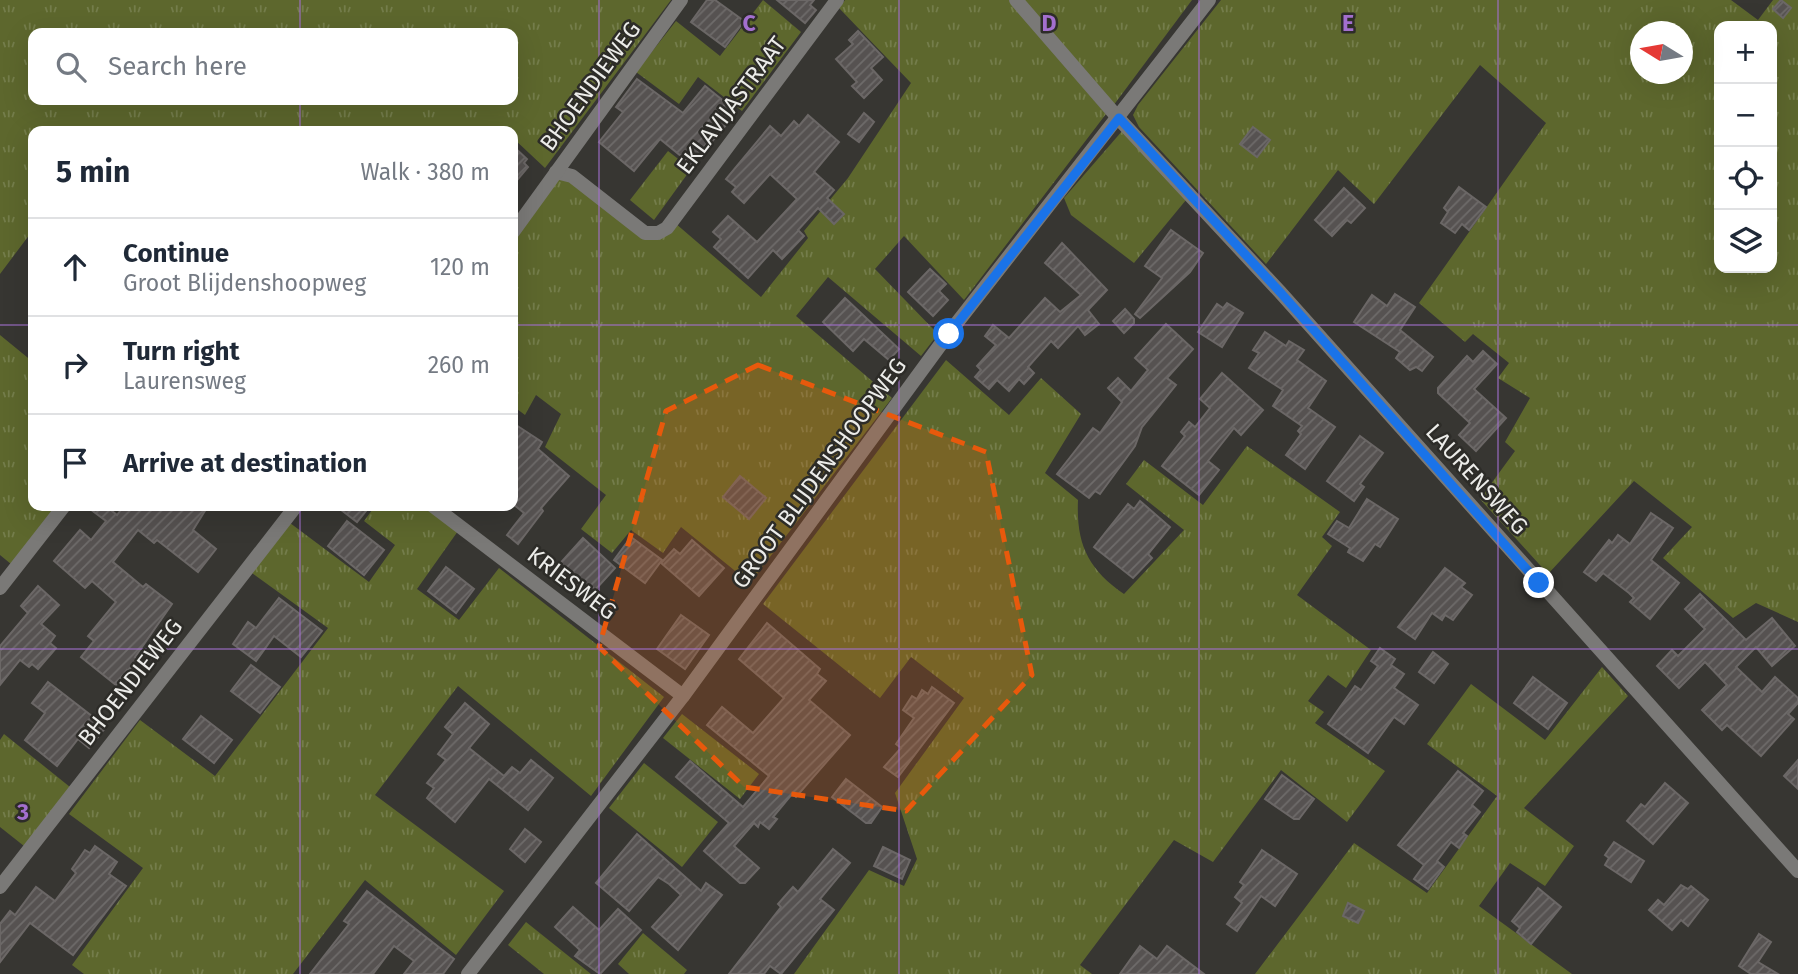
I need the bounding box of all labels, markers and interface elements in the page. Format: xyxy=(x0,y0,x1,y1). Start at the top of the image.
text: C xyxy=(742,9,756,37)
text: D xyxy=(1042,9,1057,37)
text: E xyxy=(1342,9,1354,37)
street label: BHOENDIEWEG xyxy=(534,16,646,156)
north arrow xyxy=(1630,21,1693,84)
map controls xyxy=(1714,21,1777,273)
button: + xyxy=(1714,21,1777,84)
search box xyxy=(28,28,518,105)
street label: EKLAVIJASTRAAT xyxy=(670,31,792,179)
icon: search xyxy=(52,48,90,86)
text: Search here xyxy=(108,51,247,82)
button: − xyxy=(1714,84,1777,147)
button: locate xyxy=(1714,147,1777,210)
text: 5 min xyxy=(56,154,130,190)
text: Walk · 380 m xyxy=(360,158,490,186)
button: layers xyxy=(1714,210,1777,273)
text: Continue xyxy=(123,238,229,269)
icon: ahead xyxy=(56,248,94,286)
text: 120 m xyxy=(430,253,490,281)
text: Groot Blijdenshoopweg xyxy=(123,269,366,297)
route start xyxy=(933,318,964,349)
text: Turn right xyxy=(123,336,240,367)
icon: right xyxy=(56,346,94,384)
text: 260 m xyxy=(428,351,490,379)
street label: GROOT BLIJDENSHOOPWEG xyxy=(726,352,912,594)
text: Laurensweg xyxy=(123,367,246,395)
street label: LAURENSWEG xyxy=(1420,418,1534,540)
icon: arrive xyxy=(56,444,94,482)
text: Arrive at destination xyxy=(123,448,367,479)
street label: KRIESWEG xyxy=(522,540,622,626)
route end xyxy=(1523,567,1554,598)
street label: BHOENDIEWEG xyxy=(72,613,188,751)
text: 3 xyxy=(16,798,29,826)

